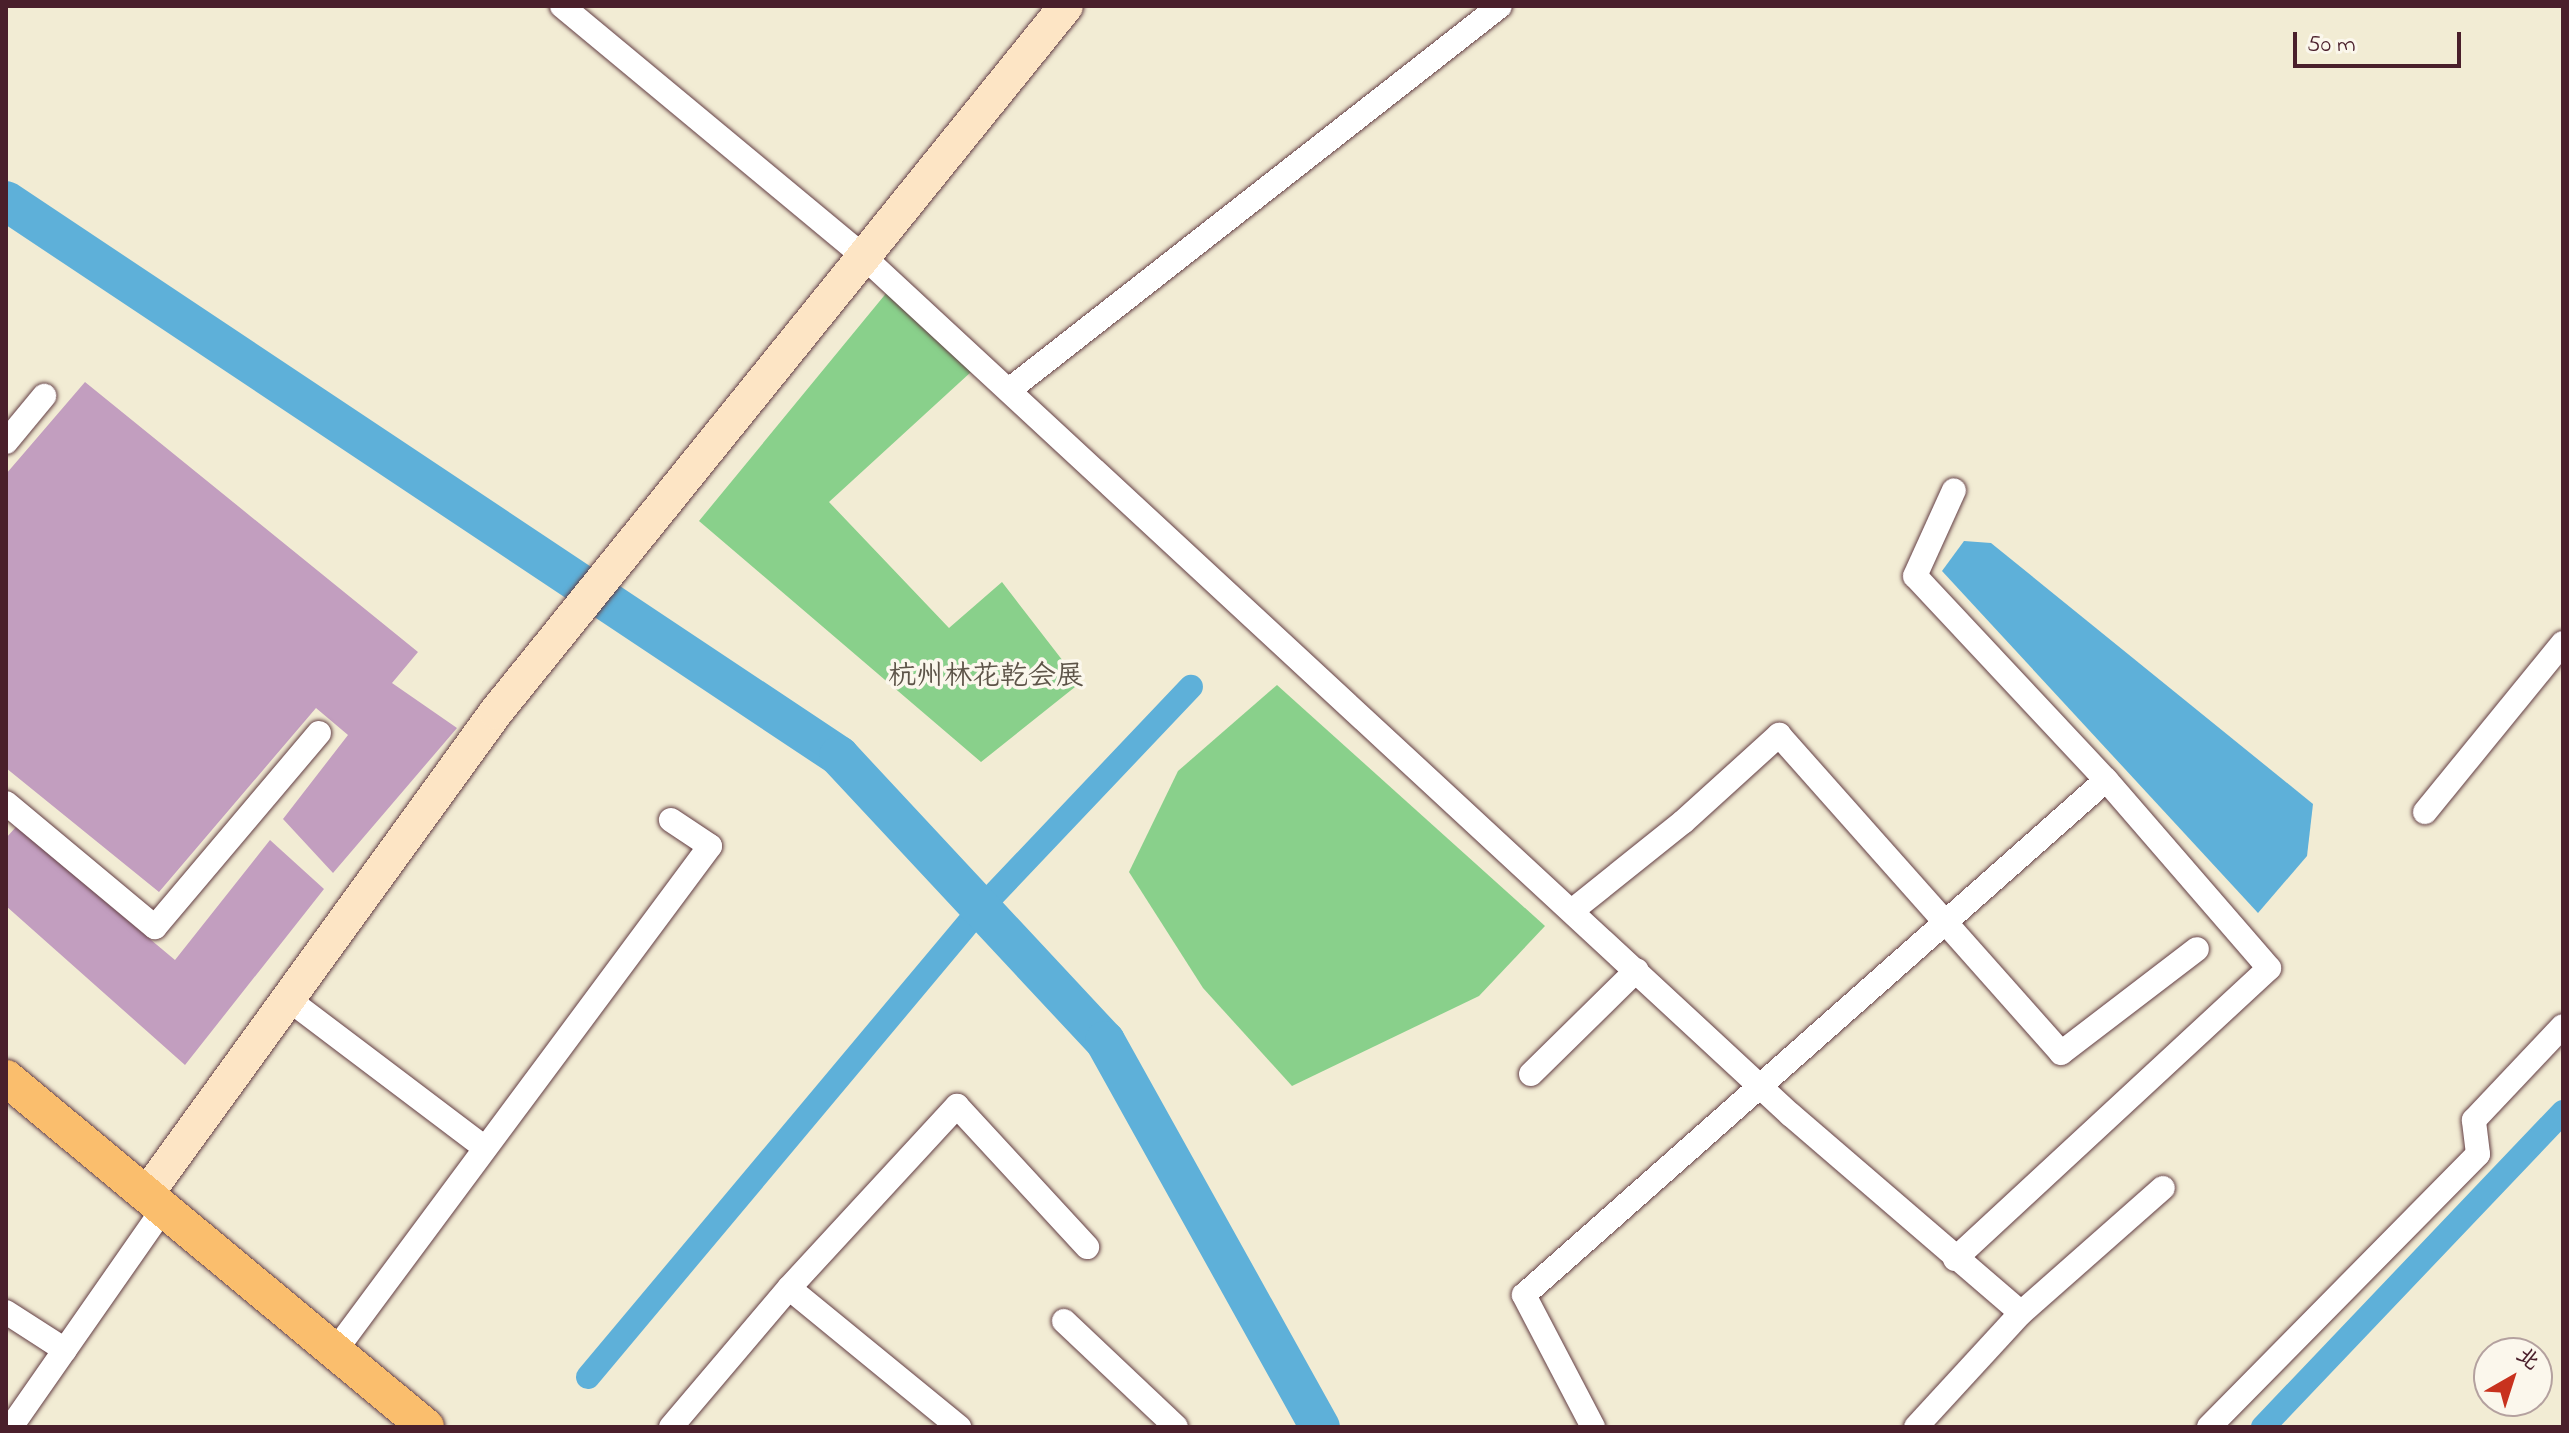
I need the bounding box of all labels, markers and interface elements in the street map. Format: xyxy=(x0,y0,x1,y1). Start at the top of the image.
scale bar xyxy=(2297,16,2465,66)
text: 50 m xyxy=(2307,28,2356,63)
park label: 杭州林花乾会展 xyxy=(888,661,1084,695)
north arrow xyxy=(2473,1337,2553,1417)
text: 北 xyxy=(2508,1341,2545,1379)

